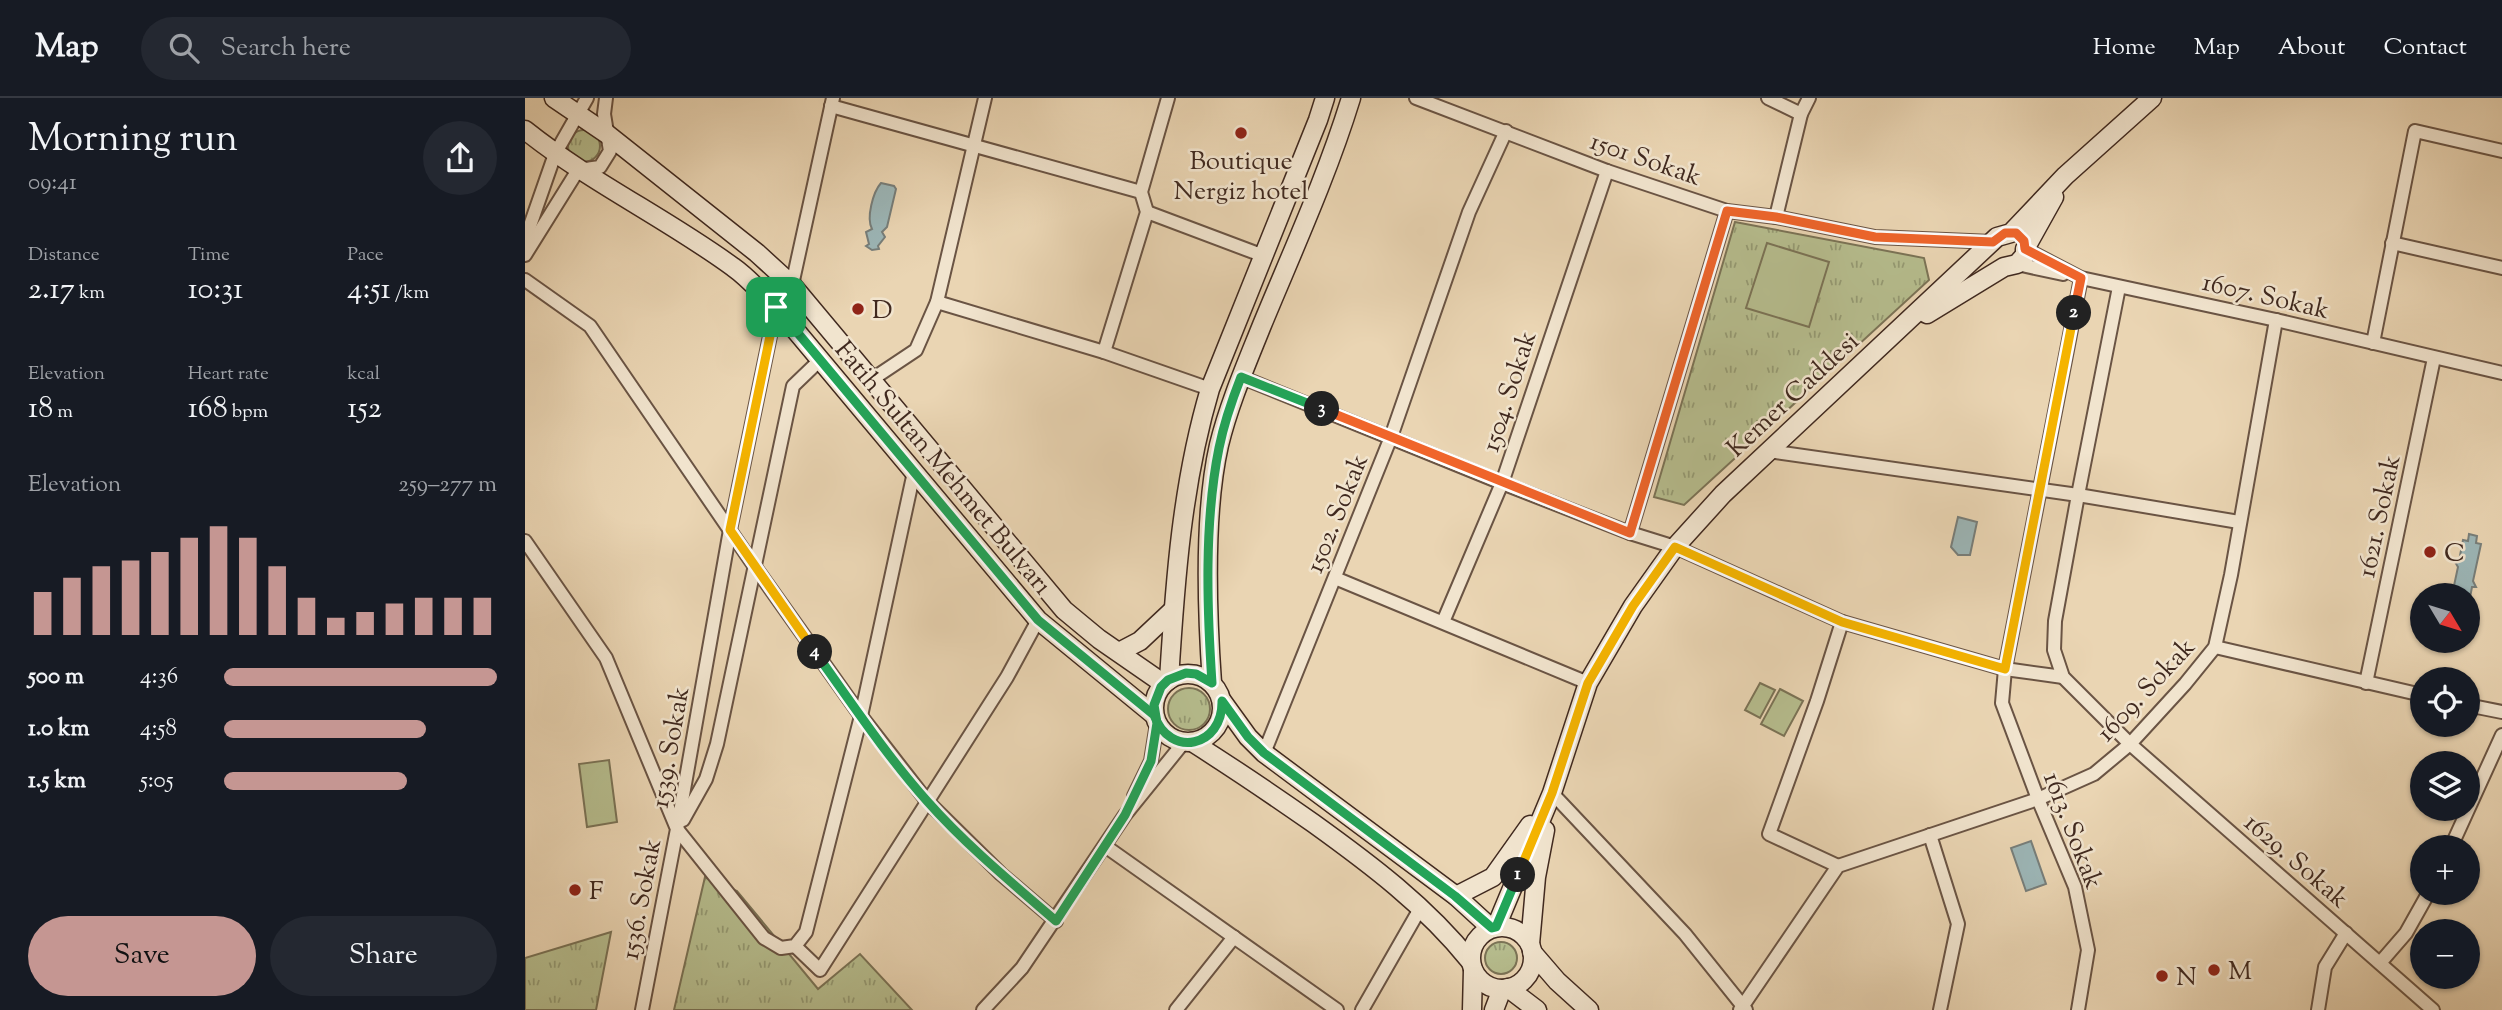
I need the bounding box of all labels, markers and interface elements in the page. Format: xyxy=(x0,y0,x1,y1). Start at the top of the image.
search box xyxy=(141,17,631,80)
text: Map xyxy=(35,24,99,72)
icon: search xyxy=(165,29,203,67)
text: Search here xyxy=(221,30,351,67)
text: Home xyxy=(2093,31,2156,65)
text: Map xyxy=(2194,31,2240,65)
text: About xyxy=(2278,31,2345,65)
text: Contact xyxy=(2383,31,2467,65)
text: Morning run xyxy=(28,114,238,168)
button: share xyxy=(423,121,497,195)
street label: 1501 Sokak xyxy=(1585,124,1706,197)
marker: Boutique Nergiz hotel xyxy=(1233,125,1249,141)
place label: Boutique Nergiz hotel xyxy=(1174,144,1308,211)
text: 09:41 xyxy=(28,167,77,200)
text: Distance xyxy=(28,242,100,269)
text: Time xyxy=(188,242,230,269)
text: Pace xyxy=(347,242,384,269)
street label: 1607. Sokak xyxy=(2198,265,2333,330)
text: 2.17 xyxy=(28,269,75,312)
text: 10:31 xyxy=(188,269,243,312)
text: 4:51 xyxy=(347,269,391,312)
pin xyxy=(746,277,806,337)
text: km xyxy=(75,280,105,307)
text: /km xyxy=(391,280,429,307)
icon: arrive xyxy=(757,288,795,326)
place label: D xyxy=(872,293,893,330)
pin: 2 xyxy=(2057,296,2091,330)
text: 2 xyxy=(2069,299,2078,326)
marker: D xyxy=(850,301,866,317)
street label: Kemer Caddesi xyxy=(1719,325,1868,467)
street label: 1504. Sokak xyxy=(1473,326,1547,457)
street label: Fatih Sultan Mehmet Bulvarı xyxy=(825,334,1059,604)
text: Elevation xyxy=(28,361,105,388)
text: Heart rate xyxy=(188,361,269,388)
text: kcal xyxy=(347,361,380,388)
text: 18 xyxy=(28,388,53,431)
text: 168 xyxy=(188,388,228,431)
text: 152 xyxy=(347,388,382,431)
pin: 3 xyxy=(1305,392,1339,426)
text: 3 xyxy=(1318,395,1325,422)
text: m xyxy=(53,399,73,426)
text: bpm xyxy=(228,399,268,426)
street label: 1502. Sokak xyxy=(1298,449,1379,579)
street label: 1621. Sokak xyxy=(2349,452,2411,581)
text: Elevation xyxy=(28,469,121,502)
text: 259–277 m xyxy=(398,469,497,502)
place label: C xyxy=(2444,536,2465,573)
marker: C xyxy=(2422,544,2438,560)
north arrow xyxy=(2410,583,2480,653)
map controls xyxy=(2410,583,2480,989)
street label: 1609. Sokak xyxy=(2089,630,2205,751)
pin: 4 xyxy=(797,634,833,670)
text: 4 xyxy=(810,638,819,665)
text: 500 m xyxy=(28,661,84,694)
text: 4:36 xyxy=(140,661,178,694)
button: locate xyxy=(2410,667,2480,737)
street label: 1539. Sokak xyxy=(643,684,700,811)
text: 1.0 km xyxy=(28,713,90,746)
text: 4:58 xyxy=(140,713,177,746)
button: layers xyxy=(2410,751,2480,821)
text: 1.5 km xyxy=(28,765,86,798)
text: 5:05 xyxy=(140,765,174,798)
street label: 1613. Sokak xyxy=(2032,767,2111,895)
street label: 1629. Sokak xyxy=(2235,806,2356,918)
button: + xyxy=(2410,835,2480,905)
street label: 1536. Sokak xyxy=(613,836,672,963)
pin: 1 xyxy=(1501,858,1535,892)
text: 1 xyxy=(1514,861,1521,888)
place label: F xyxy=(589,874,603,911)
marker: F xyxy=(567,882,583,898)
button: Save xyxy=(28,916,256,996)
button: Share xyxy=(270,916,497,996)
button: − xyxy=(2410,919,2480,989)
place label: M xyxy=(2228,954,2252,991)
place label: N xyxy=(2176,960,2197,997)
marker: M xyxy=(2206,962,2222,978)
marker: N xyxy=(2154,968,2170,984)

